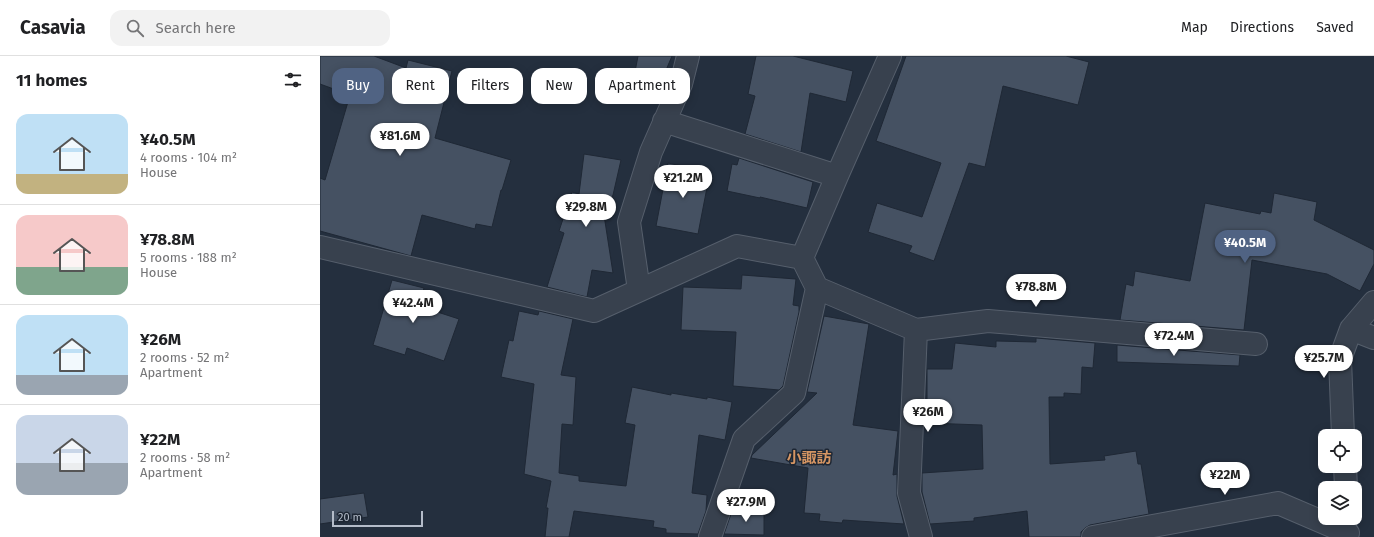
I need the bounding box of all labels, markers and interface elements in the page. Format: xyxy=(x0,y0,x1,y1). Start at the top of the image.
search box xyxy=(110,10,390,46)
text: Casavia xyxy=(20,16,86,39)
icon: search xyxy=(124,17,146,39)
text: Search here xyxy=(156,19,236,37)
text: Map xyxy=(1181,19,1208,36)
text: Directions xyxy=(1230,19,1294,36)
text: Saved xyxy=(1316,19,1354,36)
chip: Buy xyxy=(332,68,384,104)
chip: Rent xyxy=(392,68,449,104)
chip: Filters xyxy=(457,68,523,104)
chip: New xyxy=(531,68,587,104)
chip: Apartment xyxy=(595,68,690,104)
icon: filters xyxy=(282,69,304,91)
text: 11 homes xyxy=(16,70,87,91)
pin: ¥81.6M xyxy=(367,123,433,157)
text: ¥81.6M xyxy=(380,128,421,143)
text: ¥40.5M xyxy=(140,129,196,150)
icon: home xyxy=(48,130,96,178)
text: 4 rooms · 104 m² xyxy=(140,150,237,165)
text: House xyxy=(140,165,177,180)
pin: ¥21.2M xyxy=(650,165,716,199)
text: ¥21.2M xyxy=(663,170,703,185)
pin: ¥29.8M xyxy=(553,194,619,228)
text: ¥29.8M xyxy=(565,199,607,214)
text: ¥78.8M xyxy=(140,229,195,250)
pin: ¥40.5M xyxy=(1212,230,1278,264)
icon: home xyxy=(48,231,96,279)
text: ¥40.5M xyxy=(1224,235,1266,250)
text: 5 rooms · 188 m² xyxy=(140,250,237,265)
text: House xyxy=(140,265,177,280)
pin: ¥78.8M xyxy=(1003,274,1069,308)
text: ¥78.8M xyxy=(1015,279,1057,294)
pin: ¥42.4M xyxy=(380,290,446,324)
text: ¥42.4M xyxy=(392,295,434,310)
pin: ¥72.4M xyxy=(1141,323,1207,357)
text: ¥72.4M xyxy=(1154,328,1194,343)
text: ¥26M xyxy=(140,329,181,350)
icon: home xyxy=(48,331,96,379)
pin: ¥25.7M xyxy=(1291,345,1357,379)
text: 2 rooms · 52 m² xyxy=(140,350,229,365)
text: ¥25.7M xyxy=(1304,350,1344,365)
text: Apartment xyxy=(140,365,202,380)
pin: ¥26M xyxy=(904,399,952,433)
text: ¥26M xyxy=(912,404,944,419)
text: ¥22M xyxy=(140,429,180,450)
map controls xyxy=(1318,429,1362,525)
button: locate xyxy=(1318,429,1362,473)
icon: home xyxy=(48,431,96,479)
district label: 小諏訪 xyxy=(786,449,832,467)
text: 2 rooms · 58 m² xyxy=(140,450,230,465)
pin: ¥22M xyxy=(1201,462,1249,496)
text: Apartment xyxy=(140,465,202,480)
text: ¥22M xyxy=(1210,467,1240,482)
button: layers xyxy=(1318,481,1362,525)
pin: ¥27.9M xyxy=(713,489,779,523)
text: ¥27.9M xyxy=(726,494,766,509)
scale bar xyxy=(332,509,423,528)
text: 20 m xyxy=(338,511,362,524)

